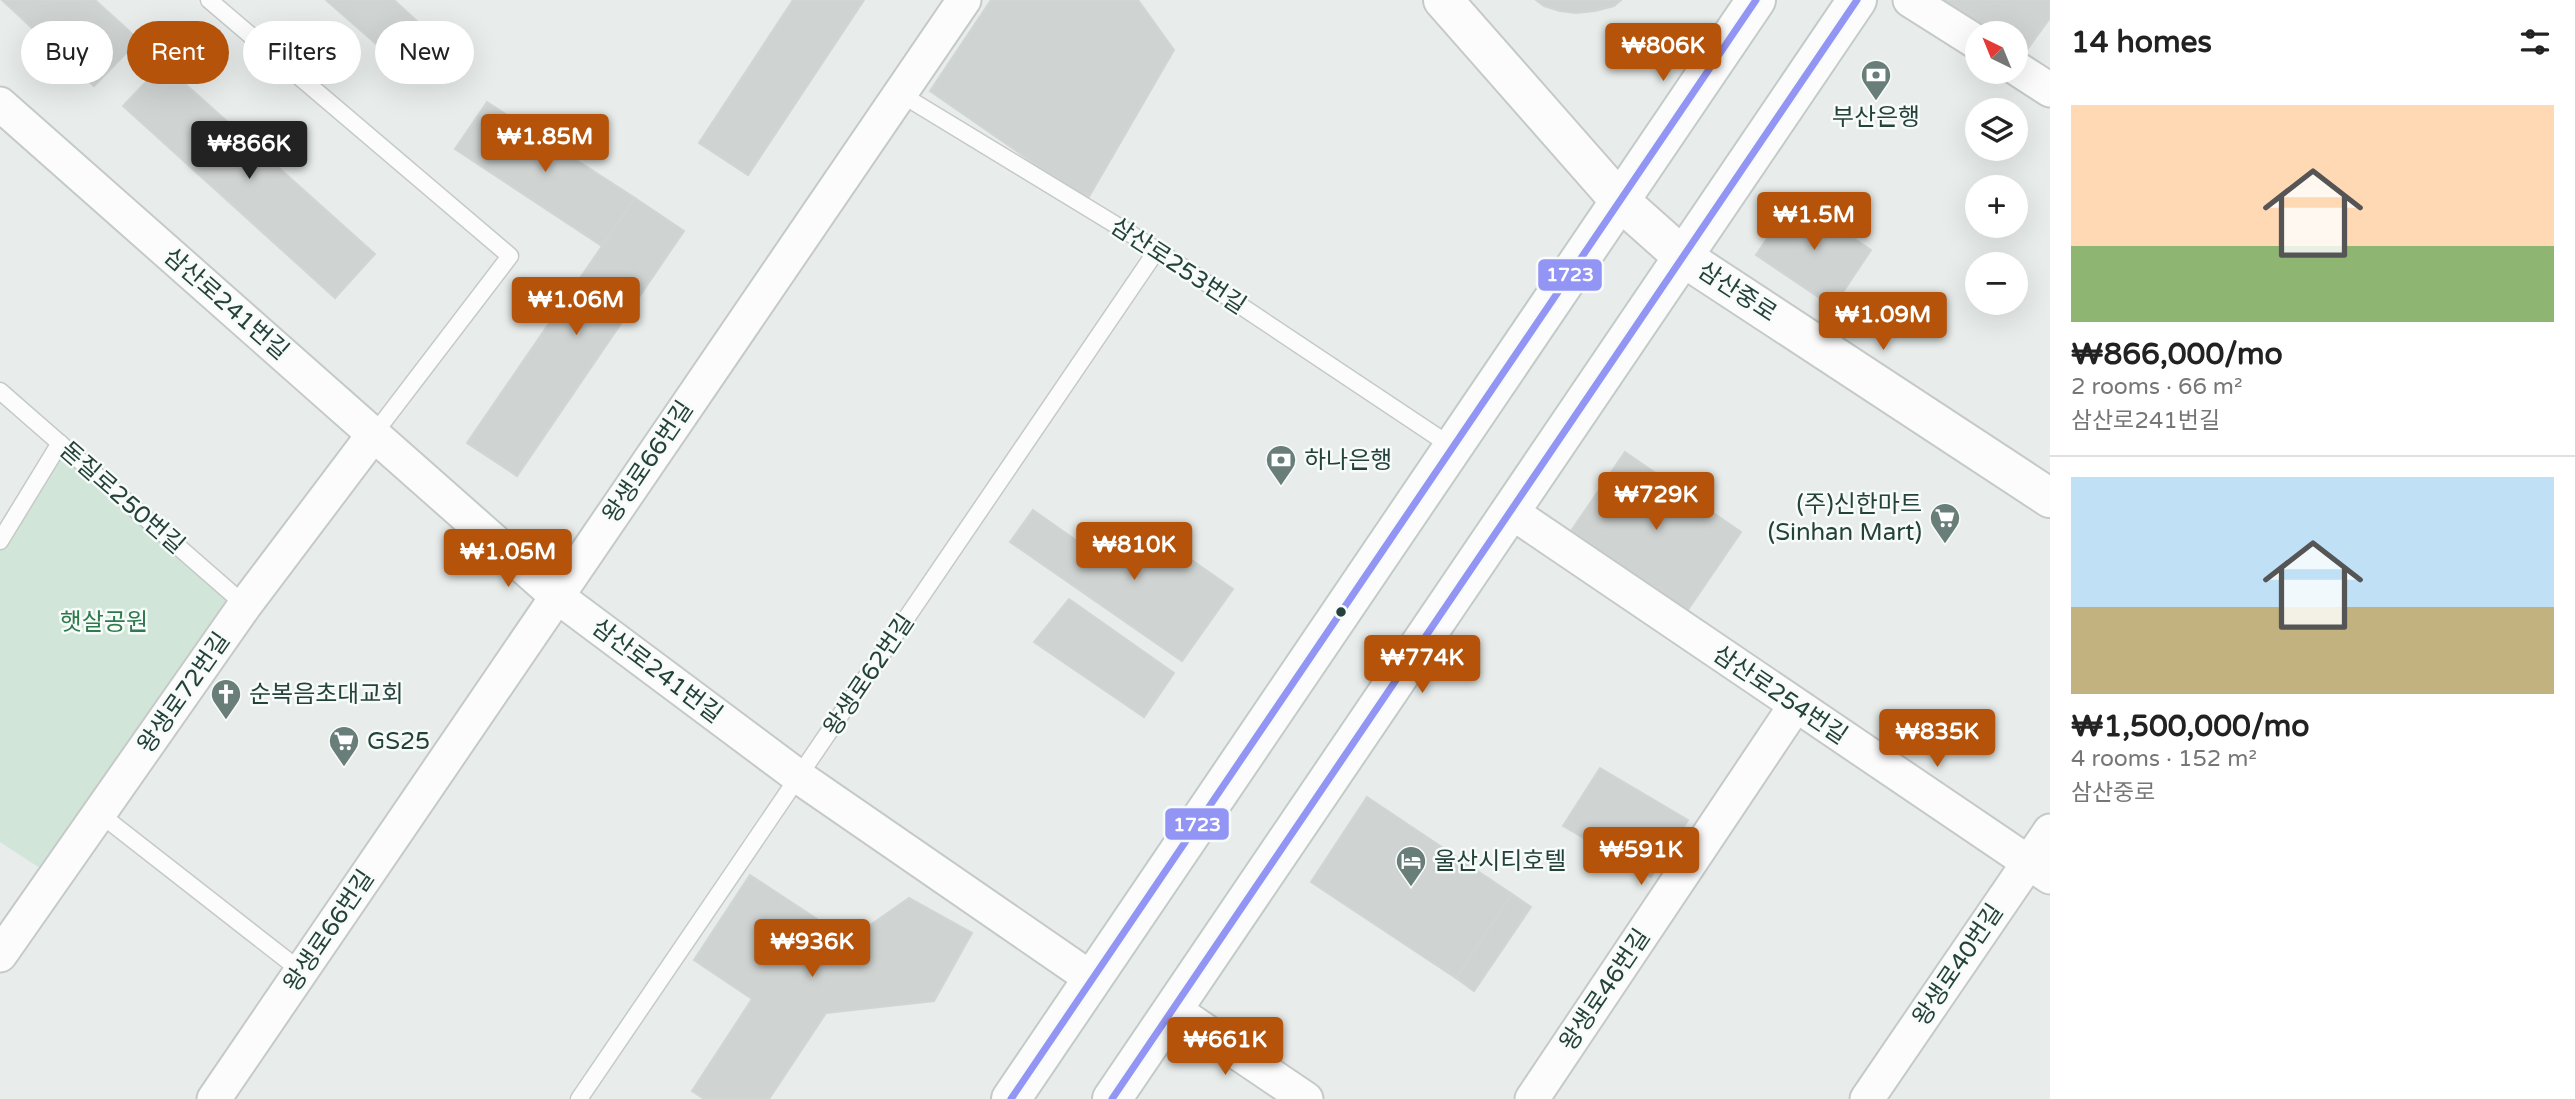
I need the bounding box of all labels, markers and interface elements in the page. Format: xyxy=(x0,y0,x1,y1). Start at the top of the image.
chip: Buy xyxy=(21,21,113,84)
chip: Rent xyxy=(127,21,229,84)
chip: Filters xyxy=(243,21,361,84)
chip: New xyxy=(375,21,474,84)
north arrow xyxy=(1965,21,2028,84)
map controls xyxy=(1965,21,2028,315)
icon: filters xyxy=(2516,23,2554,61)
pin: ₩806K xyxy=(1614,24,1712,83)
text: 14 homes xyxy=(2071,24,2212,61)
text: ₩806K xyxy=(1621,32,1705,60)
bank icon: 부산은행 xyxy=(1859,58,1893,102)
button: layers xyxy=(1965,98,2028,161)
place label: 부산은행 xyxy=(1832,103,1920,132)
pin: ₩1.85M xyxy=(488,114,602,174)
pin: ₩866K xyxy=(200,122,298,181)
text: ₩1.85M xyxy=(497,123,593,151)
text: ₩866K xyxy=(207,130,291,158)
icon: home xyxy=(2250,150,2376,276)
button: + xyxy=(1965,175,2028,238)
pin: ₩1.5M xyxy=(1765,192,1863,252)
text: ₩1.5M xyxy=(1773,201,1855,229)
street label: 삼산로253번길 xyxy=(1105,211,1251,321)
street label: 삼산로241번길 xyxy=(158,242,294,366)
button: − xyxy=(1965,252,2028,315)
street label: 삼산중로 xyxy=(1692,256,1782,328)
line badge: 1723 xyxy=(1537,258,1603,292)
text: 1723 xyxy=(1546,264,1594,286)
pin: ₩1.06M xyxy=(519,278,633,337)
text: ₩1.06M xyxy=(528,286,624,314)
pin: ₩1.09M xyxy=(1826,292,1940,352)
text: ₩1.09M xyxy=(1835,301,1931,329)
text: ₩866,000/mo xyxy=(2071,336,2283,373)
text: 2 rooms · 66 m² xyxy=(2071,373,2242,401)
street label: 왕생로66번길 xyxy=(597,396,699,528)
text: 삼산로241번길 xyxy=(2071,407,2220,435)
street label: 돋질로250번길 xyxy=(54,436,190,560)
bank icon: 하나은행 xyxy=(1264,443,1298,487)
place label: 하나은행 xyxy=(1304,446,1392,475)
pin: ₩729K xyxy=(1607,472,1705,532)
text: ₩729K xyxy=(1614,481,1698,509)
place label: (주)신한마트 (Sinhan Mart) xyxy=(1768,490,1922,547)
supermarket icon: (주)신한마트 (Sinhan Mart) xyxy=(1928,501,1962,545)
pin: ₩810K xyxy=(1085,522,1183,582)
icon: home xyxy=(2250,522,2376,648)
pin: ₩1.05M xyxy=(451,530,565,589)
text: ₩810K xyxy=(1092,531,1176,559)
text: ₩1.05M xyxy=(460,538,556,566)
unlabelled marker xyxy=(1334,605,1348,619)
park label: 햇살공원 xyxy=(60,608,148,637)
street label: 왕생로62번길 xyxy=(818,609,920,741)
street label: 삼산로241번길 xyxy=(586,613,728,729)
street label: 왕생로72번길 xyxy=(132,627,236,759)
pin: ₩774K xyxy=(1373,636,1471,695)
street label: 삼산로254번길 xyxy=(1707,639,1853,751)
text: ₩774K xyxy=(1380,644,1464,672)
church icon: 순복음초대교회 xyxy=(209,677,243,721)
place label: 순복음초대교회 xyxy=(249,680,404,709)
text: ₩1,500,000/mo xyxy=(2071,708,2310,745)
pin: ₩835K xyxy=(1888,710,1986,769)
text: ₩835K xyxy=(1895,718,1979,746)
supermarket icon: GS25 xyxy=(327,724,361,768)
place label: GS25 xyxy=(367,727,430,756)
text: 4 rooms · 152 m² xyxy=(2071,745,2257,773)
text: 삼산중로 xyxy=(2071,779,2156,807)
line badge: 1723 xyxy=(1164,807,1230,841)
text: 1723 xyxy=(1173,814,1221,836)
pin: ₩591K xyxy=(1592,828,1690,887)
text: ₩591K xyxy=(1599,836,1683,864)
hotel icon: 울산시티호텔 xyxy=(1394,844,1428,888)
place label: 울산시티호텔 xyxy=(1434,847,1566,876)
street label: 왕생로66번길 xyxy=(278,865,380,997)
street label: 왕생로40번길 xyxy=(1907,899,2009,1031)
pin: ₩936K xyxy=(763,920,861,979)
street label: 왕생로46번길 xyxy=(1554,924,1656,1056)
text: ₩936K xyxy=(770,928,854,956)
pin: ₩661K xyxy=(1176,1018,1274,1077)
text: ₩661K xyxy=(1183,1026,1267,1054)

